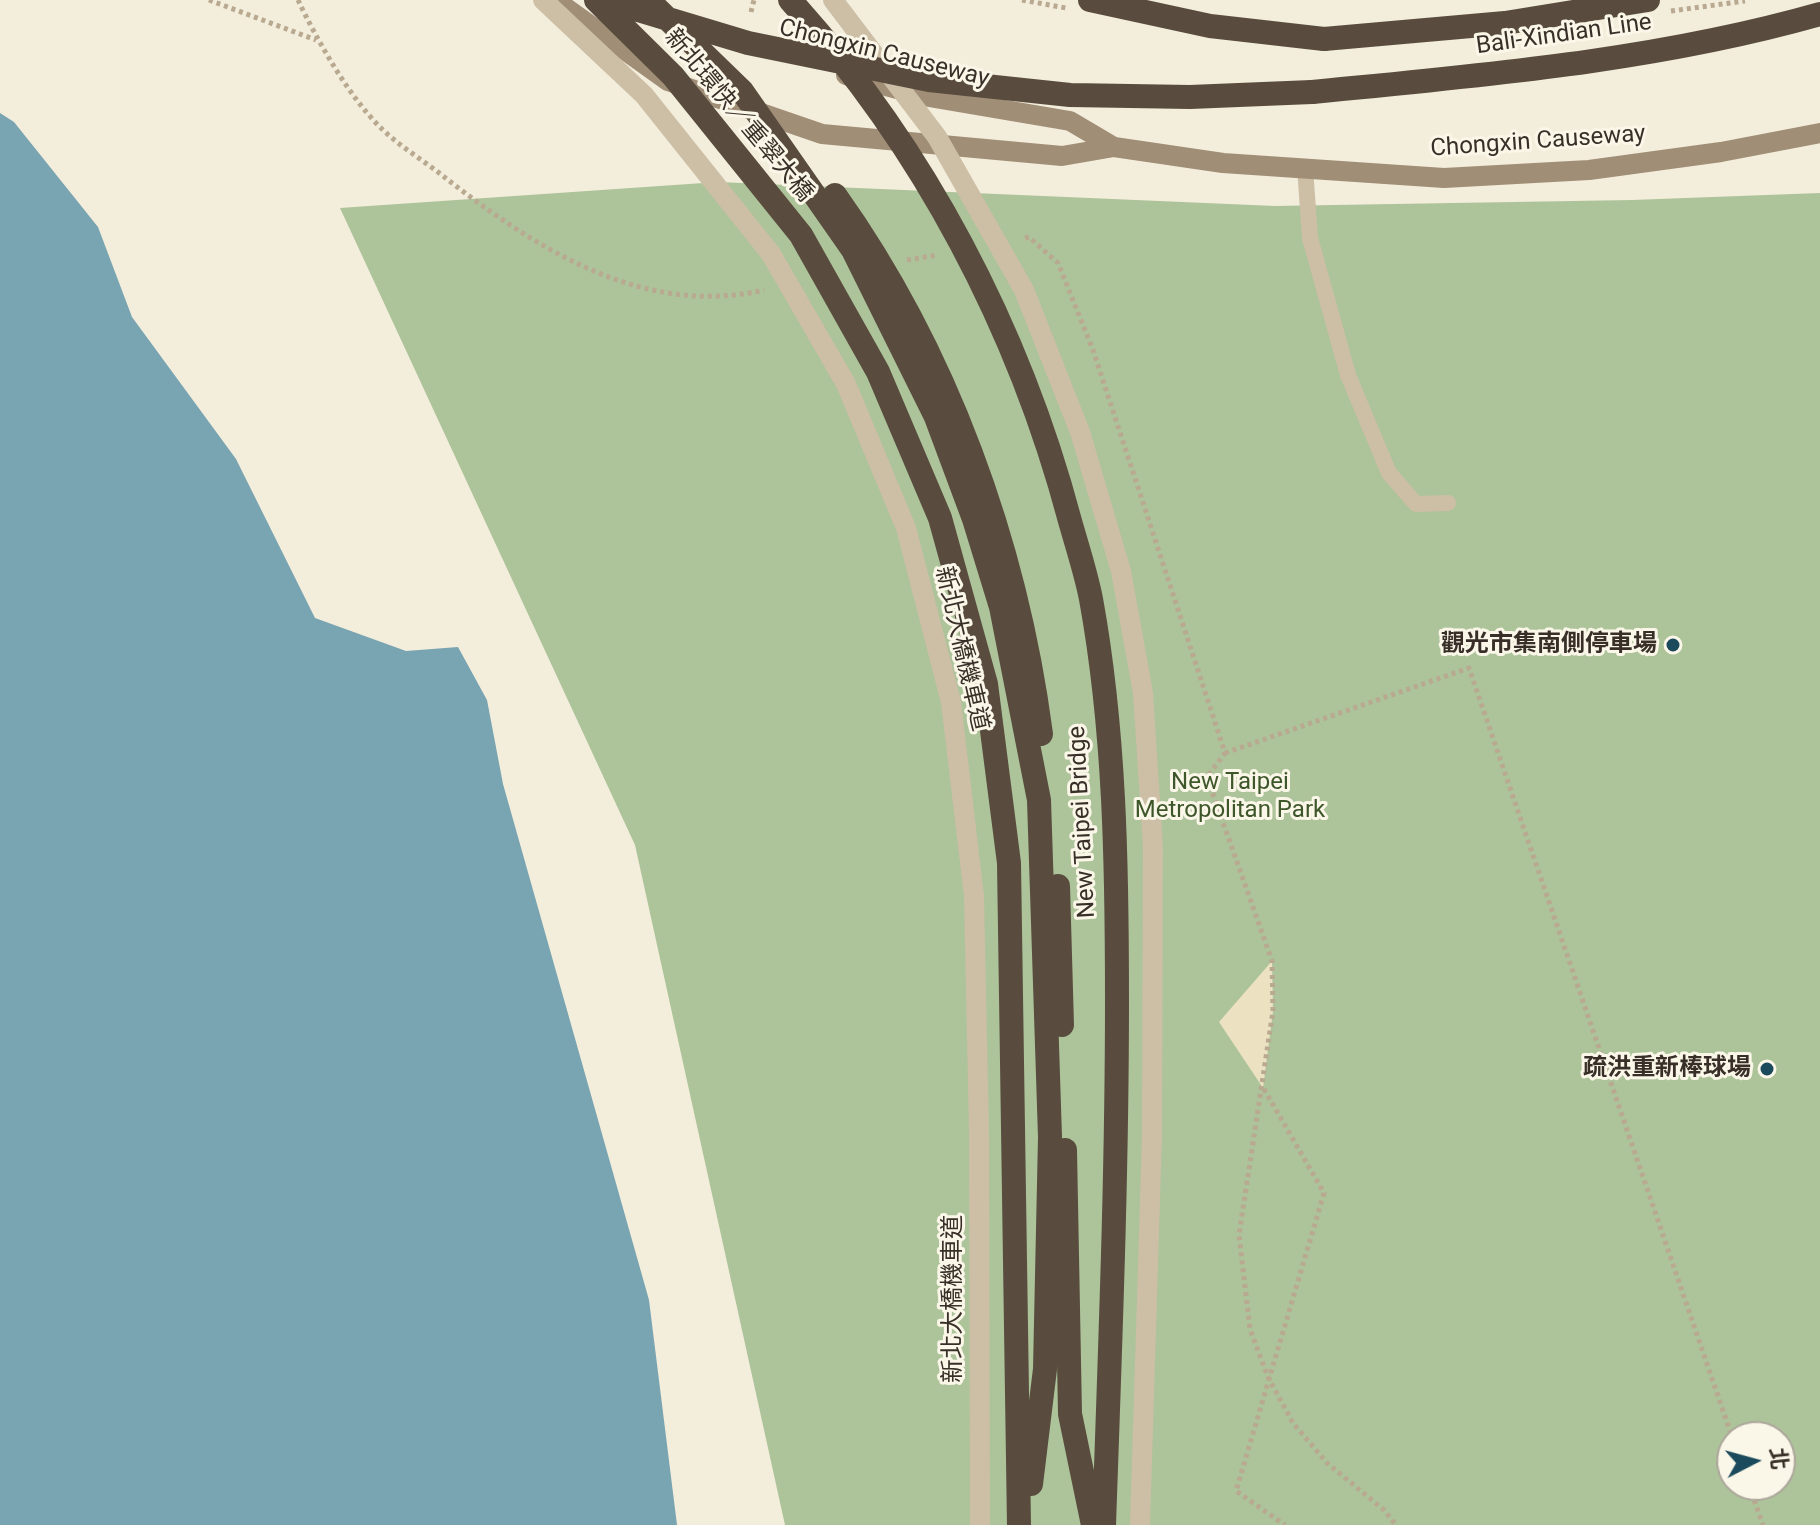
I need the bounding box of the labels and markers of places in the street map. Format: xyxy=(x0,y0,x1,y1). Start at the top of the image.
place label: 觀光市集南側停車場 xyxy=(1441,631,1657,659)
marker: 觀光市集南側停車場 xyxy=(1664,636,1682,654)
place label: 疏洪重新棒球場 xyxy=(1583,1055,1751,1083)
marker: 疏洪重新棒球場 xyxy=(1758,1060,1776,1078)

